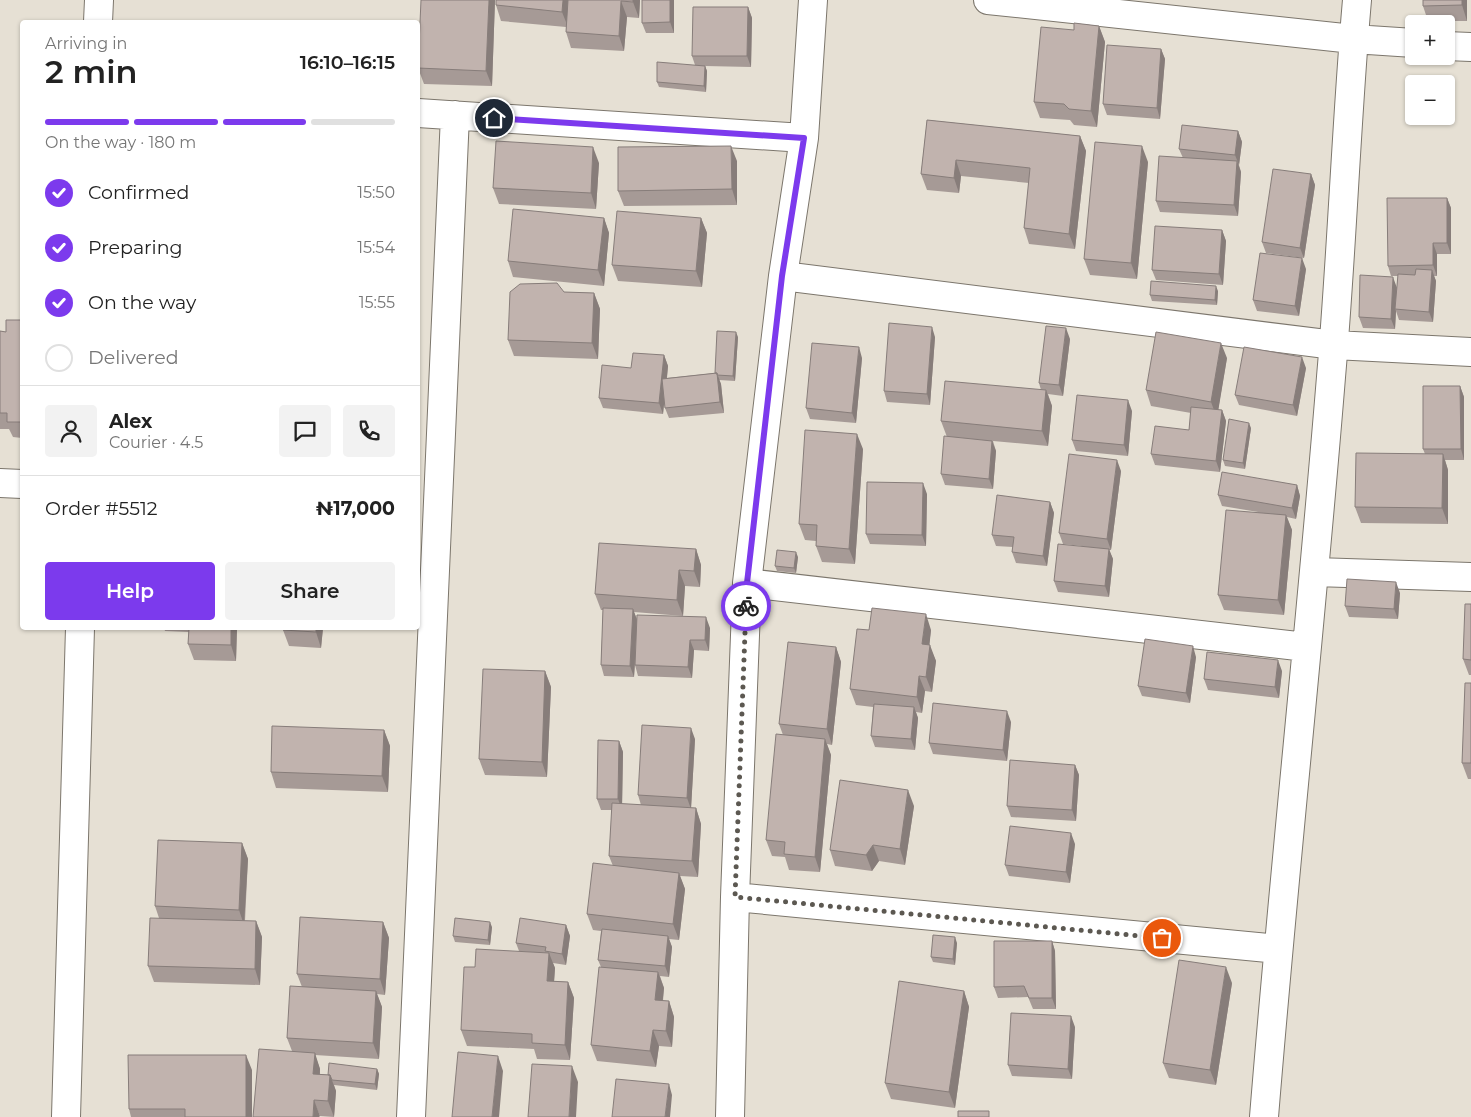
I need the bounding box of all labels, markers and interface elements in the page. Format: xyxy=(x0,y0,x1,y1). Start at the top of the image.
map controls xyxy=(1405,15,1455,125)
button: + xyxy=(1405,15,1455,65)
text: Arriving in xyxy=(45,34,127,53)
text: 16:10–16:15 xyxy=(300,51,395,74)
text: 2 min xyxy=(45,52,137,91)
button: − xyxy=(1405,75,1455,125)
pin xyxy=(473,97,515,139)
icon: home xyxy=(480,104,508,132)
text: On the way · 180 m xyxy=(45,133,196,152)
icon: check xyxy=(45,179,73,207)
text: Confirmed xyxy=(88,181,189,204)
text: 15:50 xyxy=(357,183,395,202)
icon: check xyxy=(45,234,73,262)
text: Preparing xyxy=(88,236,183,259)
text: 15:54 xyxy=(357,238,395,257)
icon: check xyxy=(45,289,73,317)
text: On the way xyxy=(88,291,196,314)
text: 15:55 xyxy=(359,293,395,312)
text: Delivered xyxy=(88,346,179,369)
button: person xyxy=(45,405,97,457)
button: chat xyxy=(279,405,331,457)
button: phone xyxy=(343,405,395,457)
text: Alex xyxy=(109,410,152,433)
text: Courier · 4.5 xyxy=(109,433,203,452)
text: Order #5512 xyxy=(45,497,158,520)
text: ₦17,000 xyxy=(316,497,395,520)
button: Help xyxy=(45,562,215,620)
button: Share xyxy=(225,562,395,620)
courier xyxy=(721,581,771,631)
icon: bike xyxy=(732,592,760,620)
pin xyxy=(1141,917,1183,959)
icon: bag xyxy=(1148,924,1176,952)

